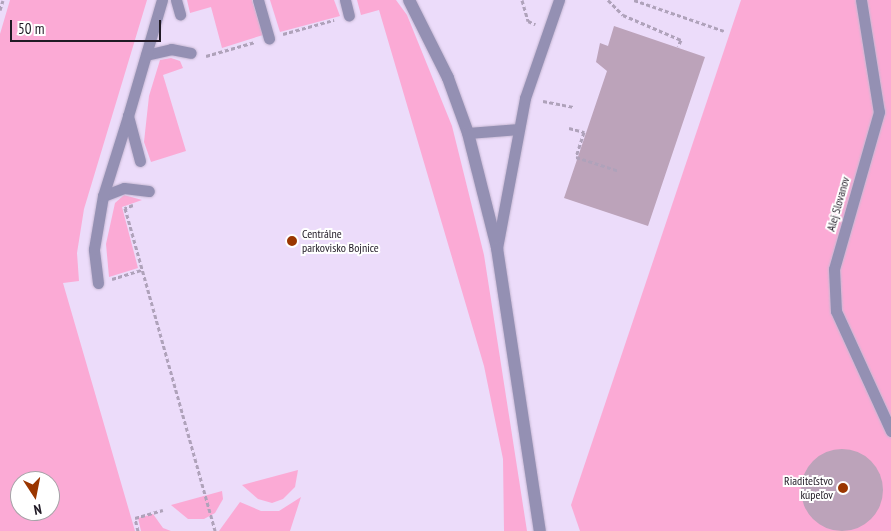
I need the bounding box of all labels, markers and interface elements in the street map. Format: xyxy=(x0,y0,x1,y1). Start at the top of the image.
scale bar xyxy=(12,10,164,42)
text: 50 m xyxy=(18,19,44,38)
street label: Alej Slovanov xyxy=(823,175,853,233)
place label: Centrálne parkovisko Bojnice xyxy=(302,227,379,255)
marker: Centrálne parkovisko Bojnice xyxy=(286,235,298,247)
north arrow xyxy=(10,471,60,521)
place label: Riaditeľstvo kúpeľov xyxy=(784,474,833,502)
marker: Riaditeľstvo kúpeľov xyxy=(837,482,849,494)
text: N xyxy=(32,500,43,519)

